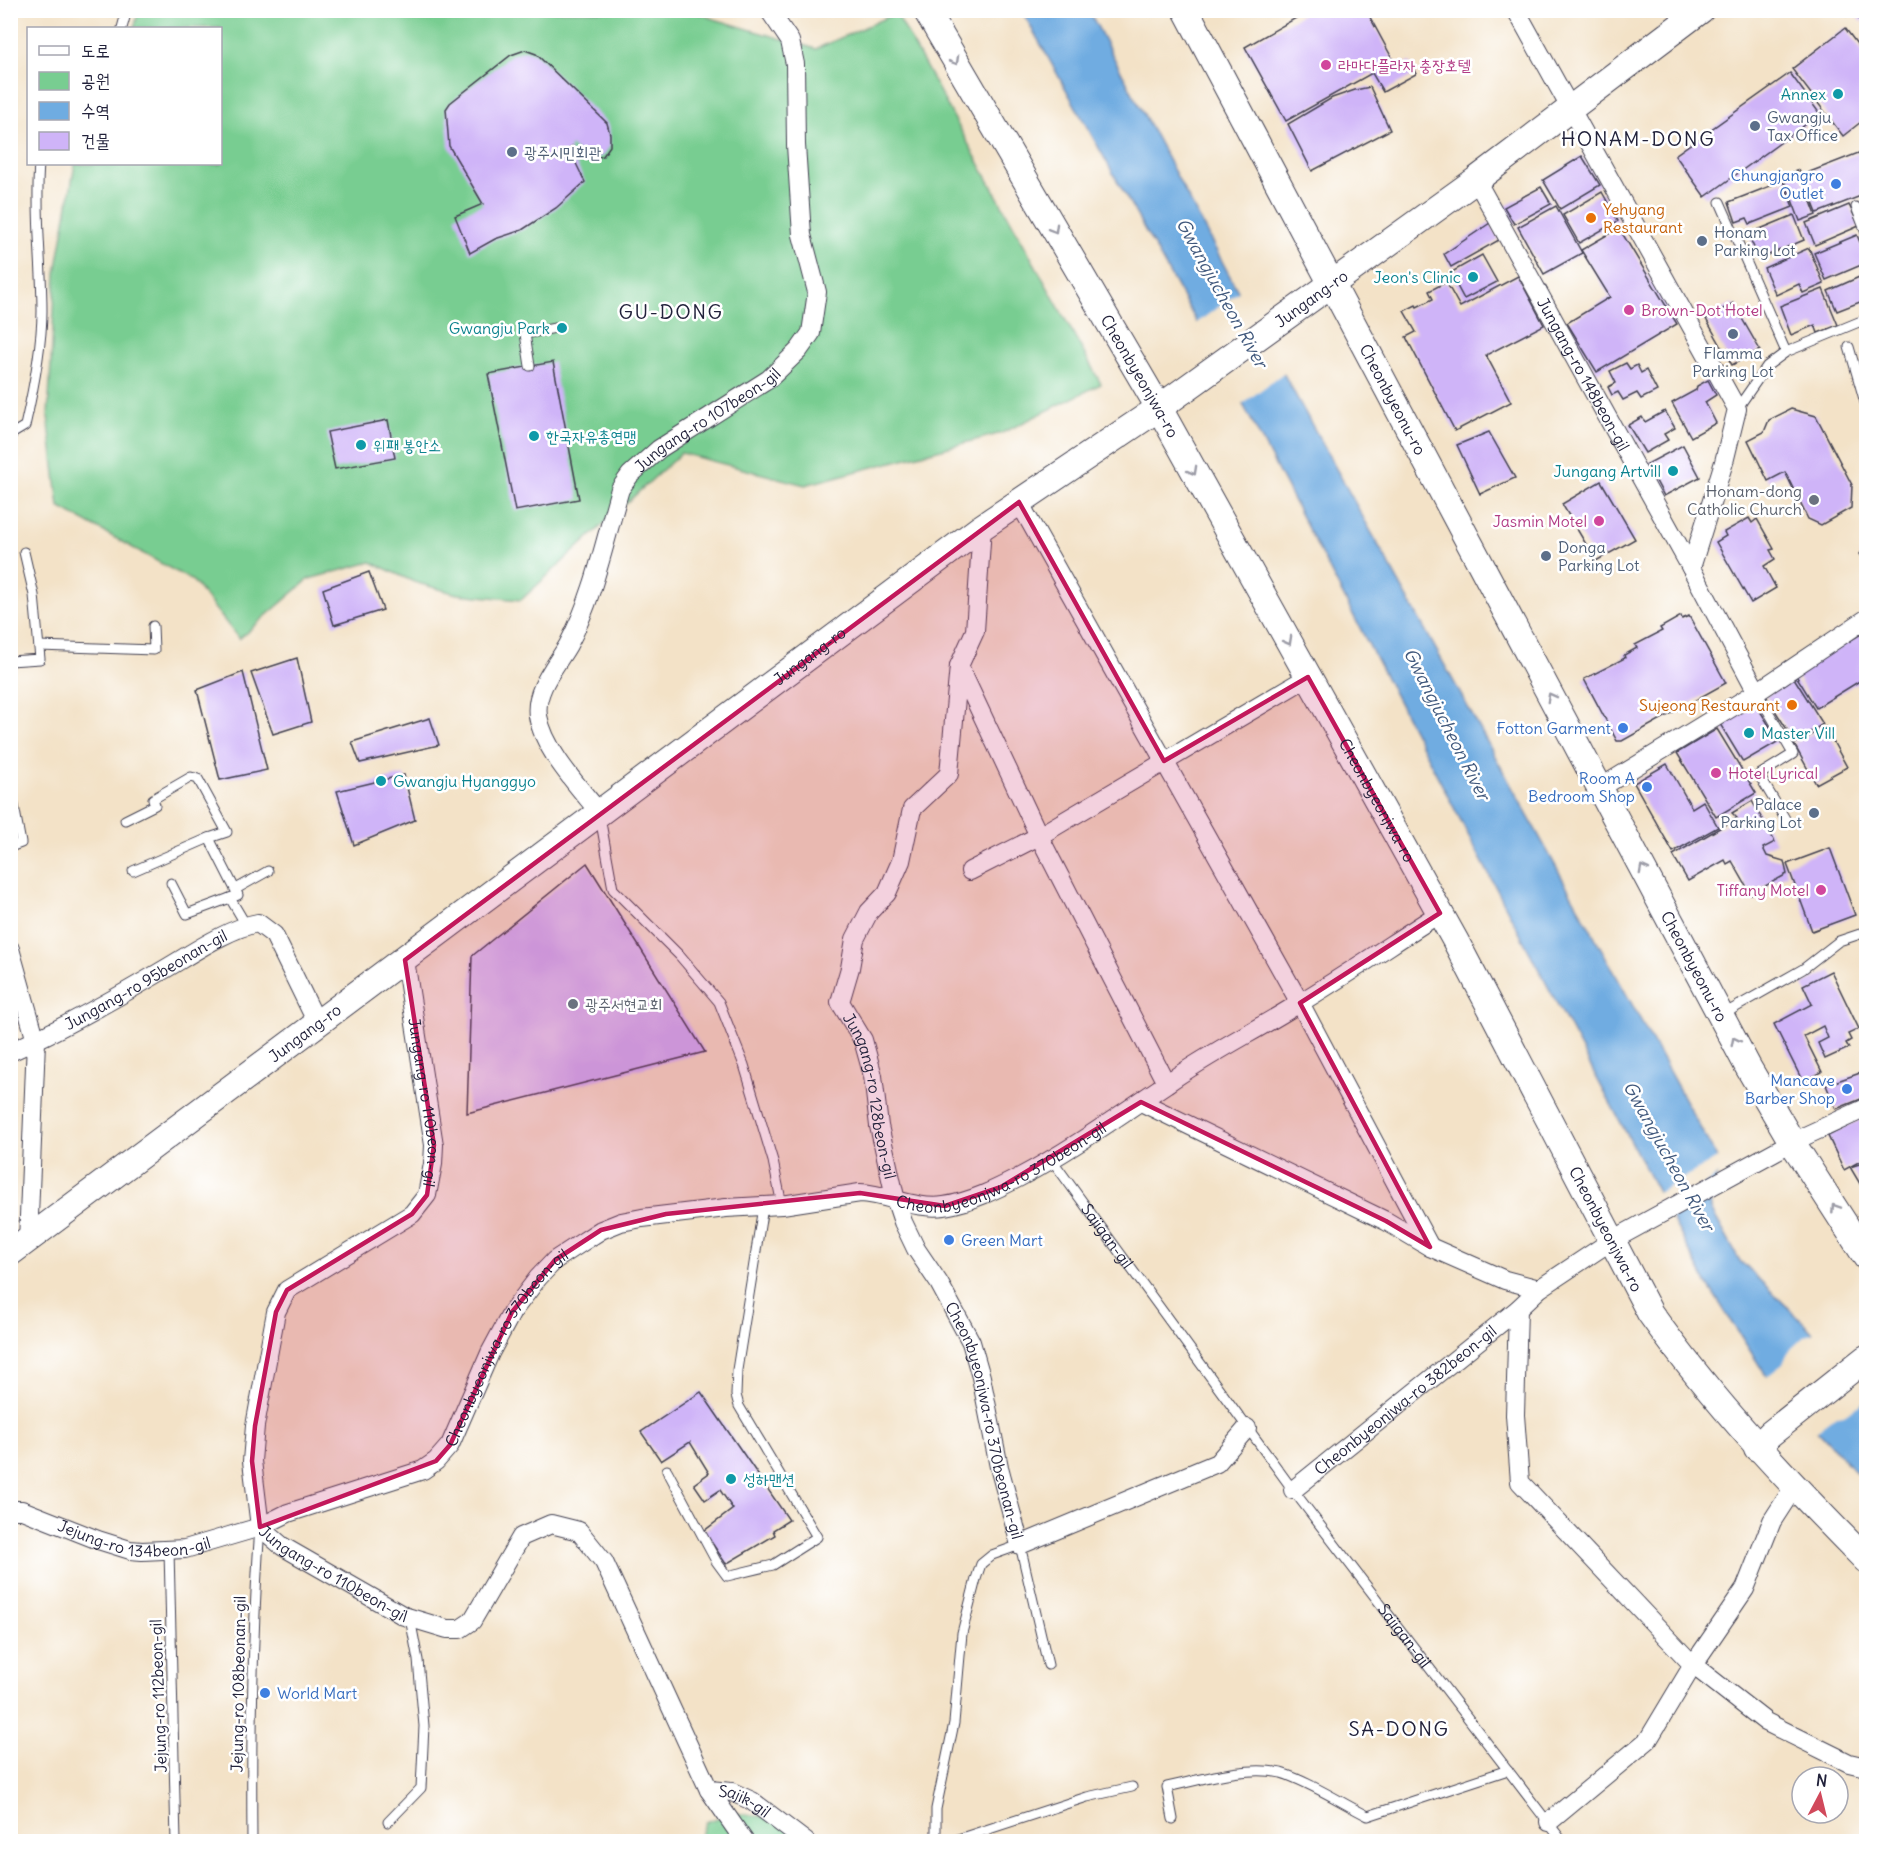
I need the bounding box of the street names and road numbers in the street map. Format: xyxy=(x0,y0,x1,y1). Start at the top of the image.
street label: Jungang-ro xyxy=(1271,266,1352,331)
street label: Jungang-ro 148beon-gil xyxy=(1533,294,1634,454)
street label: Cheonbyeonjwa-ro xyxy=(1097,311,1183,441)
street label: Cheonbyeonu-ro xyxy=(1355,341,1431,458)
street label: Jungang-ro 107beon-gil xyxy=(630,363,785,476)
street label: Jungang-ro xyxy=(770,622,850,689)
street label: Cheonbyeonjwa-ro xyxy=(1335,735,1420,866)
street label: Cheonbyeonu-ro xyxy=(1657,907,1732,1025)
street label: Jungang-ro 95beonan-gil xyxy=(61,925,230,1034)
street label: Jungang-ro xyxy=(265,999,345,1066)
street label: Jungang-ro 128beon-gil xyxy=(839,1009,901,1181)
street label: Jungang-ro 110beon-gil xyxy=(404,1016,444,1189)
street label: Cheonbyeonjwa-ro 370beon-gil xyxy=(894,1117,1110,1217)
street label: Cheonbyeonjwa-ro xyxy=(1565,1163,1647,1295)
street label: Sajigan-gil xyxy=(1077,1200,1138,1272)
street label: Cheonbyeonjwa-ro 370beon-gil xyxy=(441,1244,572,1450)
street label: Cheonbyeonjwa-ro 370beonan-gil xyxy=(941,1298,1028,1541)
street label: Cheonbyeonjwa-ro 382beon-gil xyxy=(1310,1320,1500,1479)
street label: Jejung-ro 134beon-gil xyxy=(55,1515,213,1561)
street label: Jungang-ro 110beon-gil xyxy=(255,1521,410,1626)
street label: Jejung-ro 108beonan-gil xyxy=(226,1596,250,1772)
street label: Sajigan-gil xyxy=(1374,1599,1435,1671)
street label: Jejung-ro 112beon-gil xyxy=(145,1619,171,1773)
street label: Sajik-gil xyxy=(718,1781,775,1822)

